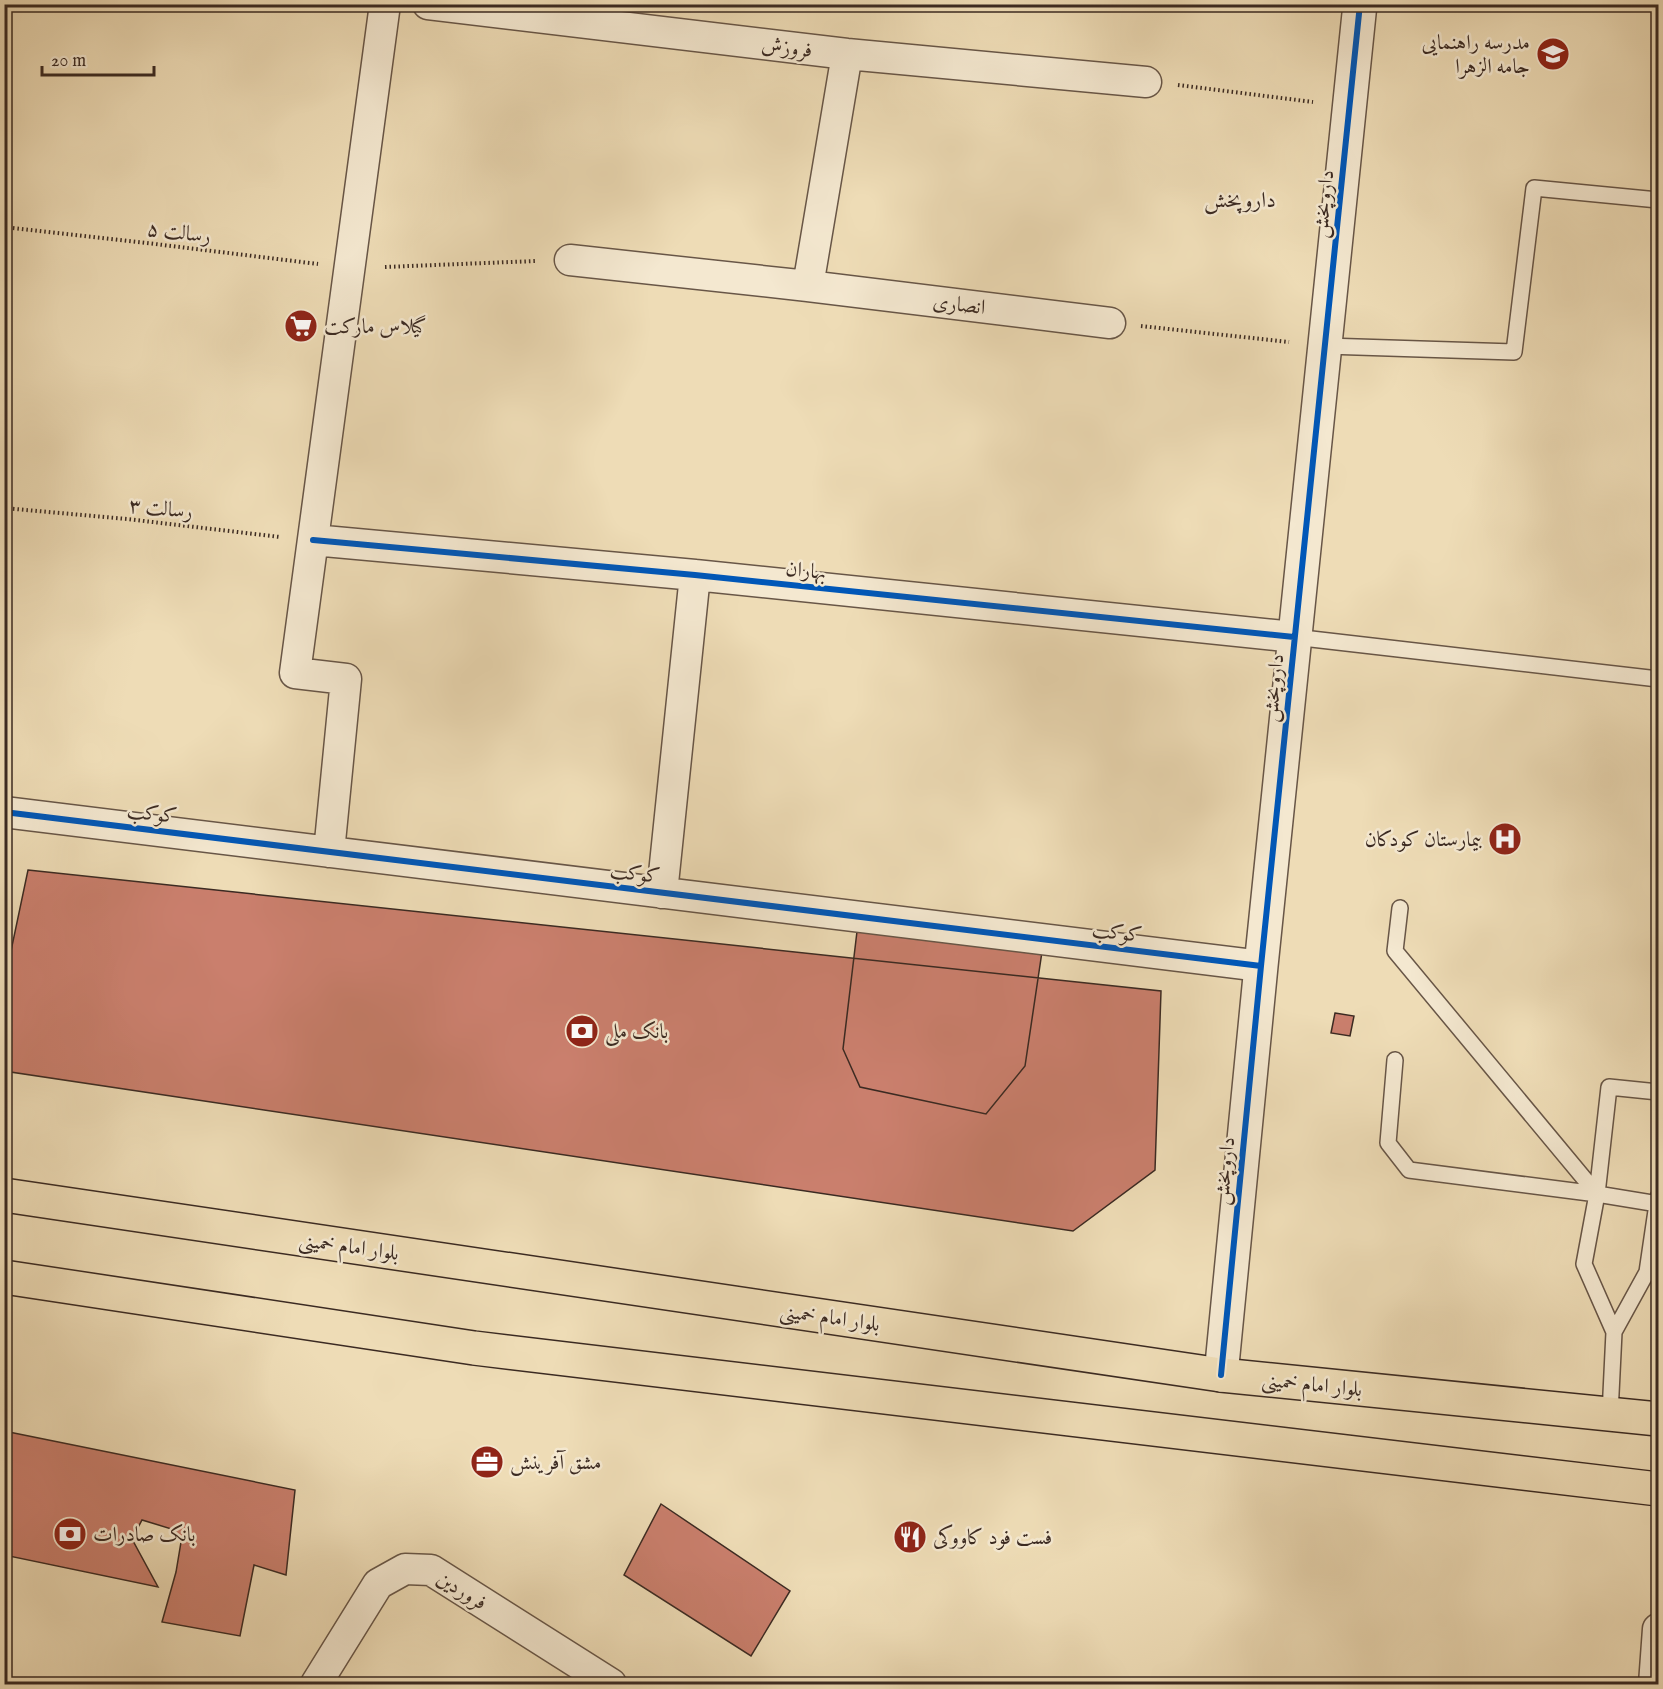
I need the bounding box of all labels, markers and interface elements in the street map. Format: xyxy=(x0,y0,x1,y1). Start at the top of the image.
place label: مدرسه راهنمایی جامه الزهرا xyxy=(1422,30,1530,81)
street label: فروزش xyxy=(760,32,814,65)
school or university icon: مدرسه راهنمایی جامه الزهرا xyxy=(1535,36,1571,72)
scale bar xyxy=(42,39,154,77)
text: 20 m xyxy=(51,50,86,73)
street label: داروپخش xyxy=(1307,169,1342,240)
district label: داروپخش xyxy=(1204,187,1276,215)
street label: رسالت ۵ xyxy=(145,216,212,251)
street label: انصاری xyxy=(931,289,987,322)
supermarket icon: گیلاس مارکت xyxy=(283,308,319,344)
place label: گیلاس مارکت xyxy=(324,314,427,341)
street label: رسالت ۳ xyxy=(127,493,194,526)
street label: بهاران xyxy=(784,556,828,587)
street label: داروپخش xyxy=(1257,653,1292,724)
street label: کوکب xyxy=(125,798,178,831)
hospital icon: بیمارستان کودکان xyxy=(1487,821,1523,857)
place label: بیمارستان کودکان xyxy=(1365,827,1483,854)
street label: کوکب xyxy=(608,858,661,891)
street label: کوکب xyxy=(1090,917,1143,950)
bank icon: بانک ملی xyxy=(564,1013,600,1049)
place label: بانک ملی xyxy=(605,1019,668,1047)
street label: داروپخش xyxy=(1208,1136,1243,1207)
street label: بلوار امام خمینی xyxy=(297,1227,401,1271)
street label: بلوار امام خمینی xyxy=(778,1298,882,1342)
street label: بلوار امام خمینی xyxy=(1260,1367,1363,1407)
office icon: مشق آفرینش xyxy=(469,1444,505,1480)
place label: مشق آفرینش xyxy=(510,1449,602,1477)
bank icon: بانک صادرات xyxy=(52,1516,88,1552)
restaurant icon: فست فود کاووکی xyxy=(892,1519,928,1555)
place label: بانک صادرات xyxy=(93,1522,195,1549)
place label: فست فود کاووکی xyxy=(933,1524,1052,1552)
street label: فروردین xyxy=(431,1565,491,1617)

